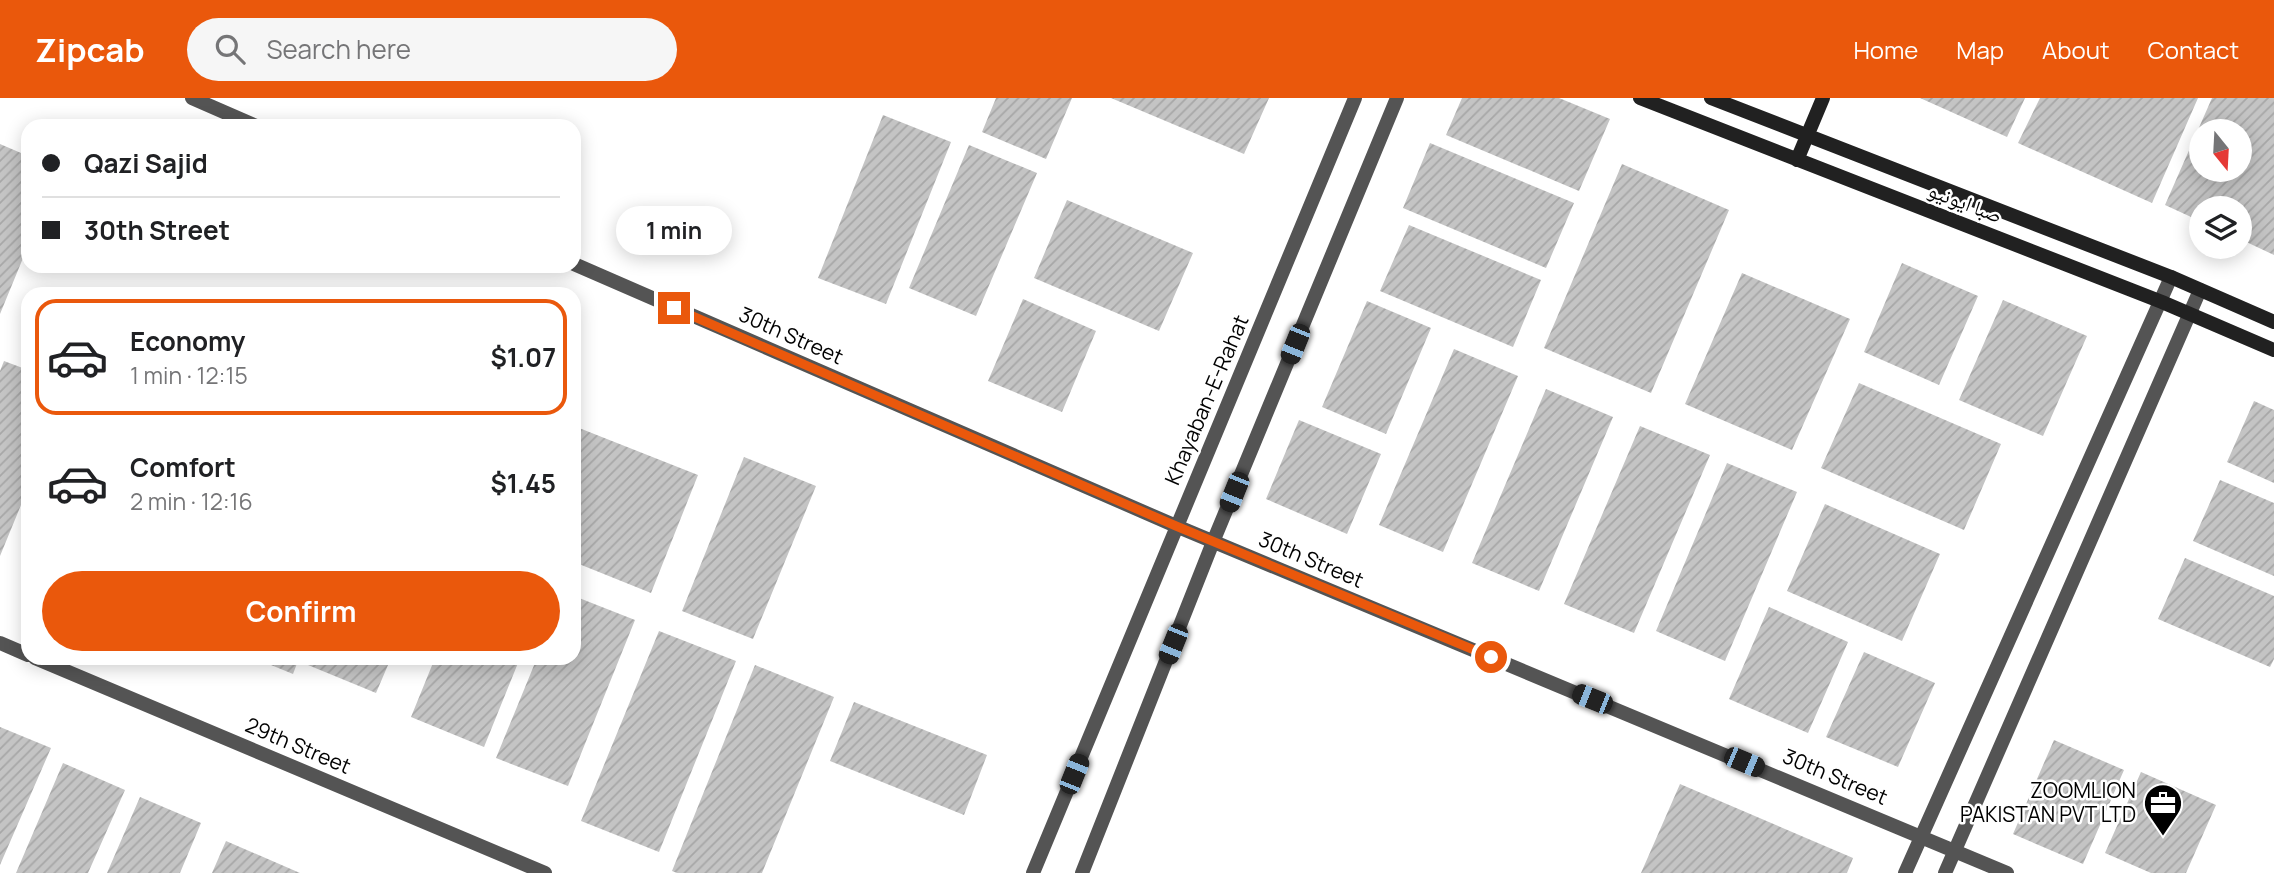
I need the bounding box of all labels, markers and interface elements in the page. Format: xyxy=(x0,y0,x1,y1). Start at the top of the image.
search box xyxy=(187,18,677,81)
text: Zipcab xyxy=(35,27,145,72)
icon: search xyxy=(211,30,249,68)
text: Search here xyxy=(267,31,411,67)
text: Home xyxy=(1853,33,1918,66)
text: Map xyxy=(1956,33,2004,66)
text: About xyxy=(2042,33,2110,66)
text: Contact xyxy=(2148,33,2239,66)
north arrow xyxy=(2189,119,2252,182)
map controls xyxy=(2189,119,2252,259)
text: Qazi Sajid xyxy=(84,145,208,181)
street label: صبا ایونیو xyxy=(1924,175,2006,229)
button: layers xyxy=(2189,196,2252,259)
callout: 1 min xyxy=(616,206,732,256)
text: 30th Street xyxy=(84,212,230,248)
text: 1 min xyxy=(646,214,702,246)
route end xyxy=(658,292,690,324)
street label: 30th Street xyxy=(735,300,848,370)
street label: Khayaban-E-Rahat xyxy=(1158,310,1255,489)
car xyxy=(1278,321,1313,367)
text: Economy xyxy=(130,323,245,359)
icon: car xyxy=(46,326,109,389)
text: $1.07 xyxy=(490,339,556,375)
text: 1 min · 12:15 xyxy=(130,359,248,391)
text: Comfort xyxy=(130,449,236,485)
icon: car xyxy=(46,452,109,515)
text: $1.45 xyxy=(490,465,556,501)
car xyxy=(1217,469,1252,515)
text: 2 min · 12:16 xyxy=(130,485,253,517)
street label: 30th Street xyxy=(1255,524,1368,594)
button: Confirm xyxy=(42,571,560,651)
car xyxy=(1156,621,1191,667)
route start xyxy=(1475,641,1507,673)
car xyxy=(1569,681,1616,717)
street label: 29th Street xyxy=(241,710,355,780)
street label: 30th Street xyxy=(1779,741,1892,811)
car xyxy=(1721,744,1768,780)
car xyxy=(1057,751,1092,797)
place label: ZOOMLION PAKISTAN PVT LTD xyxy=(1960,776,2136,828)
office icon: ZOOMLION PAKISTAN PVT LTD xyxy=(2142,782,2184,837)

